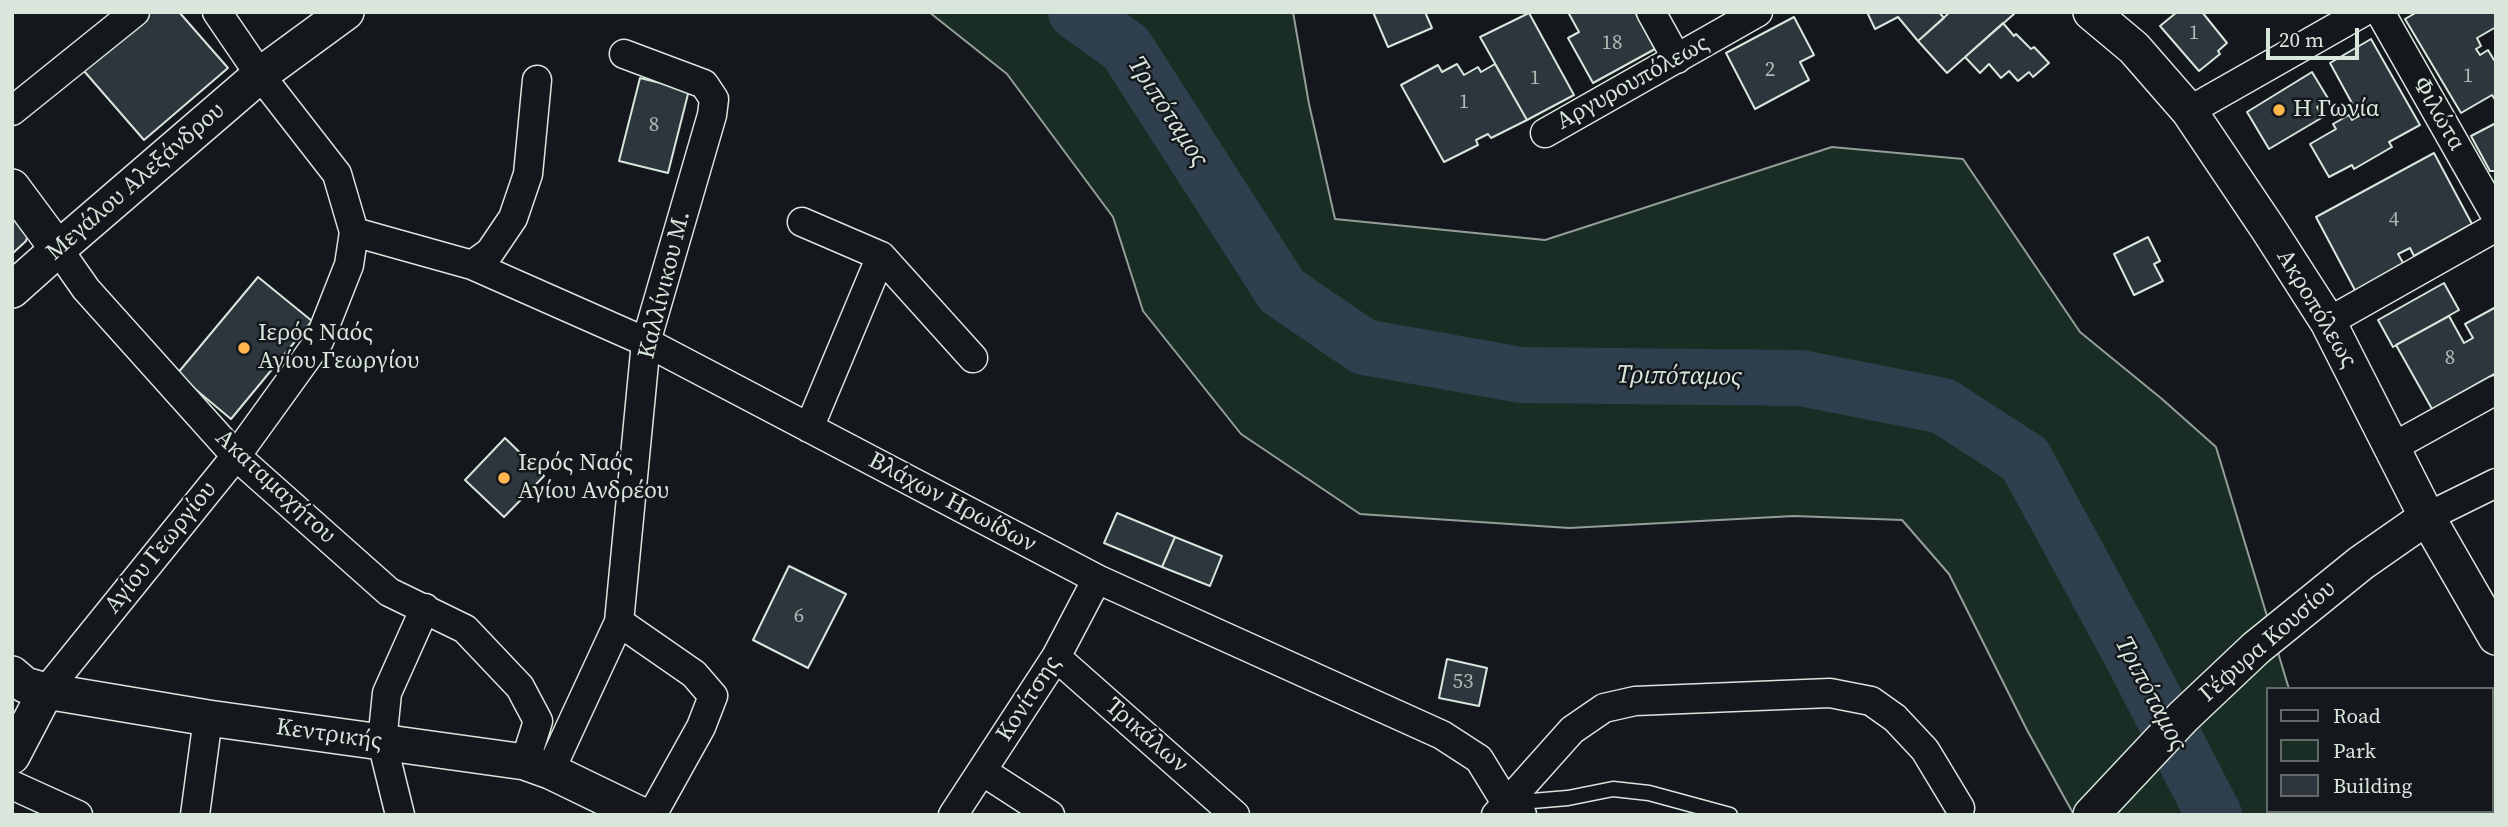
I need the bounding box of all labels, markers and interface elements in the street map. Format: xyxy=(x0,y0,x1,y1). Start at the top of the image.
scale bar xyxy=(2270,14,2363,58)
house number: 1 xyxy=(2189,21,2199,47)
text: 20 m xyxy=(2279,25,2324,54)
street label: Αργυρουπόλεως xyxy=(1552,29,1714,137)
house number: 18 xyxy=(1602,31,1622,57)
water label: Τριπόταμος xyxy=(1120,51,1214,173)
house number: 2 xyxy=(1765,58,1775,84)
house number: 1 xyxy=(2463,64,2473,90)
house number: 1 xyxy=(1530,66,1540,92)
street label: Φιλώτα xyxy=(2406,72,2470,156)
house number: 1 xyxy=(1459,90,1469,116)
place label: Η Γωνία xyxy=(2293,96,2379,124)
street label: Μεγάλου Αλεξάνδρου xyxy=(41,97,231,267)
marker: Η Γωνία xyxy=(2271,102,2287,118)
house number: 8 xyxy=(649,113,659,139)
street label: Καλλίνικου Μ. xyxy=(633,208,697,362)
house number: 4 xyxy=(2389,208,2399,234)
street label: Ακροπόλεως xyxy=(2269,245,2363,373)
place label: Ιερός Ναός Αγίου Γεωργίου xyxy=(258,320,419,376)
marker: Ιερός Ναός Αγίου Γεωργίου xyxy=(236,340,252,356)
house number: 8 xyxy=(2445,346,2455,372)
water label: Τριπόταμος xyxy=(1616,360,1742,394)
street label: Ακαταμαχήτου xyxy=(209,424,341,550)
street label: Βλάχων Ηρωίδων xyxy=(863,447,1041,559)
place label: Ιερός Ναός Αγίου Ανδρέου xyxy=(518,450,669,506)
marker: Ιερός Ναός Αγίου Ανδρέου xyxy=(496,470,512,486)
street label: Αγίου Γεωργίου xyxy=(99,476,223,620)
street label: Γέφυρα Κουσίου xyxy=(2194,575,2342,709)
house number: 6 xyxy=(794,604,804,630)
water label: Τριπόταμος xyxy=(2107,632,2193,756)
street label: Κονίτσης xyxy=(991,651,1067,747)
house number: 53 xyxy=(1453,670,1473,696)
legend xyxy=(2266,687,2494,813)
street label: Τρικάλων xyxy=(1099,692,1193,780)
text: Road xyxy=(2333,701,2381,730)
street label: Κεντρικής xyxy=(274,713,384,757)
text: Park xyxy=(2333,736,2376,765)
text: Building xyxy=(2333,771,2412,800)

